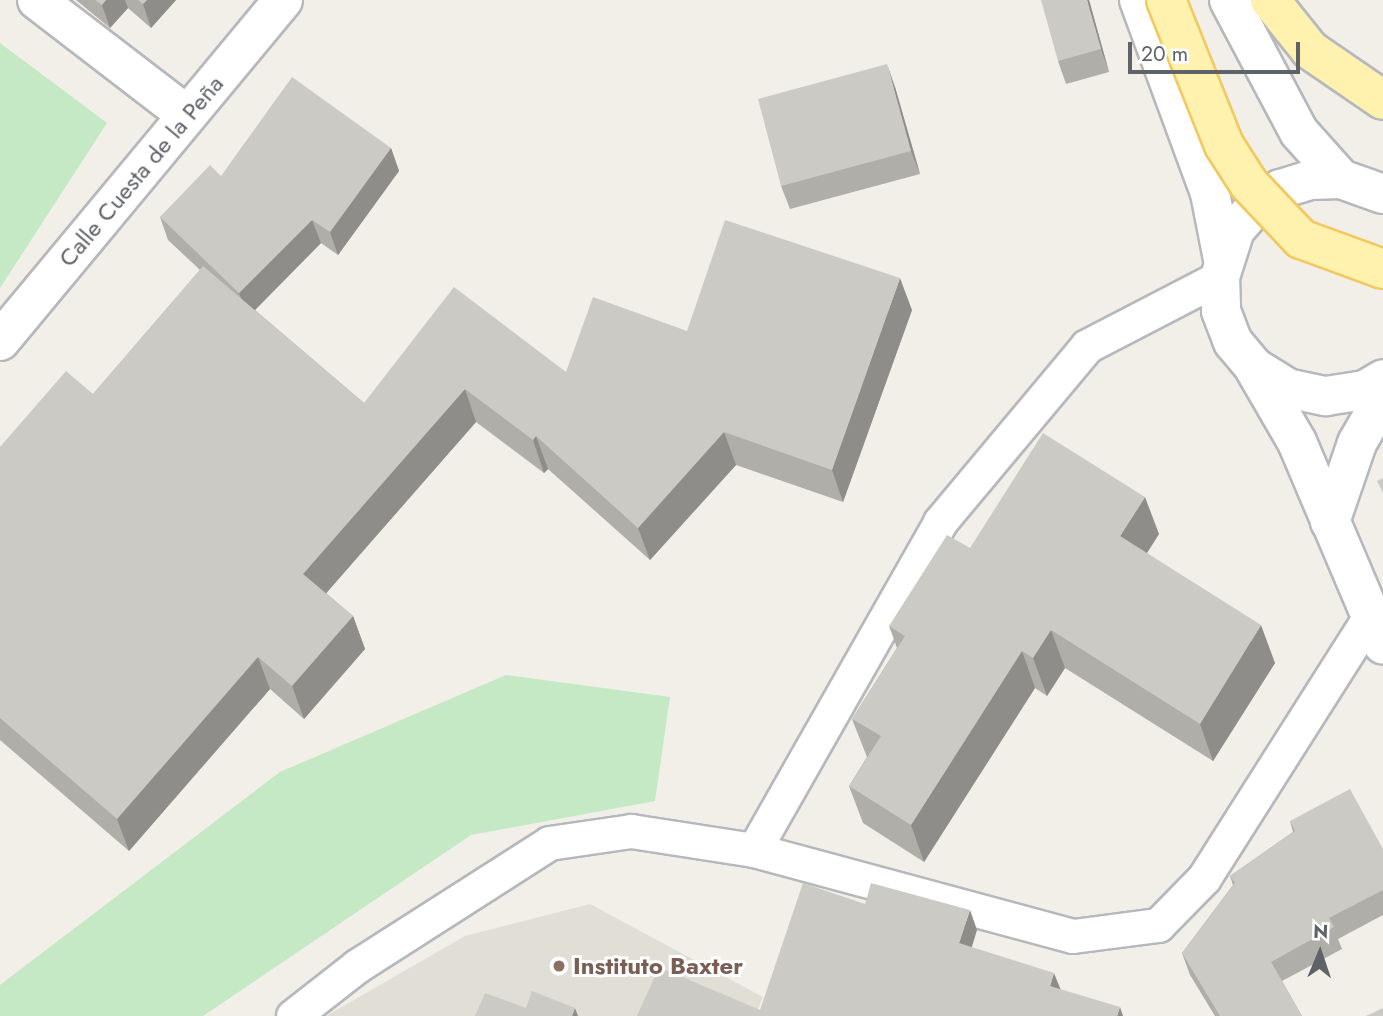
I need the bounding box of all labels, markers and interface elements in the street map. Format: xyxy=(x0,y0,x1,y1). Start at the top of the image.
scale bar xyxy=(1131,28,1302,72)
text: 20 m xyxy=(1141,39,1188,69)
street label: Calle Cuesta de la Peña xyxy=(53,70,229,272)
north arrow xyxy=(1285,918,1355,988)
text: N xyxy=(1313,918,1329,945)
place label: Instituto Baxter xyxy=(573,952,743,980)
marker: Instituto Baxter xyxy=(551,958,567,974)

